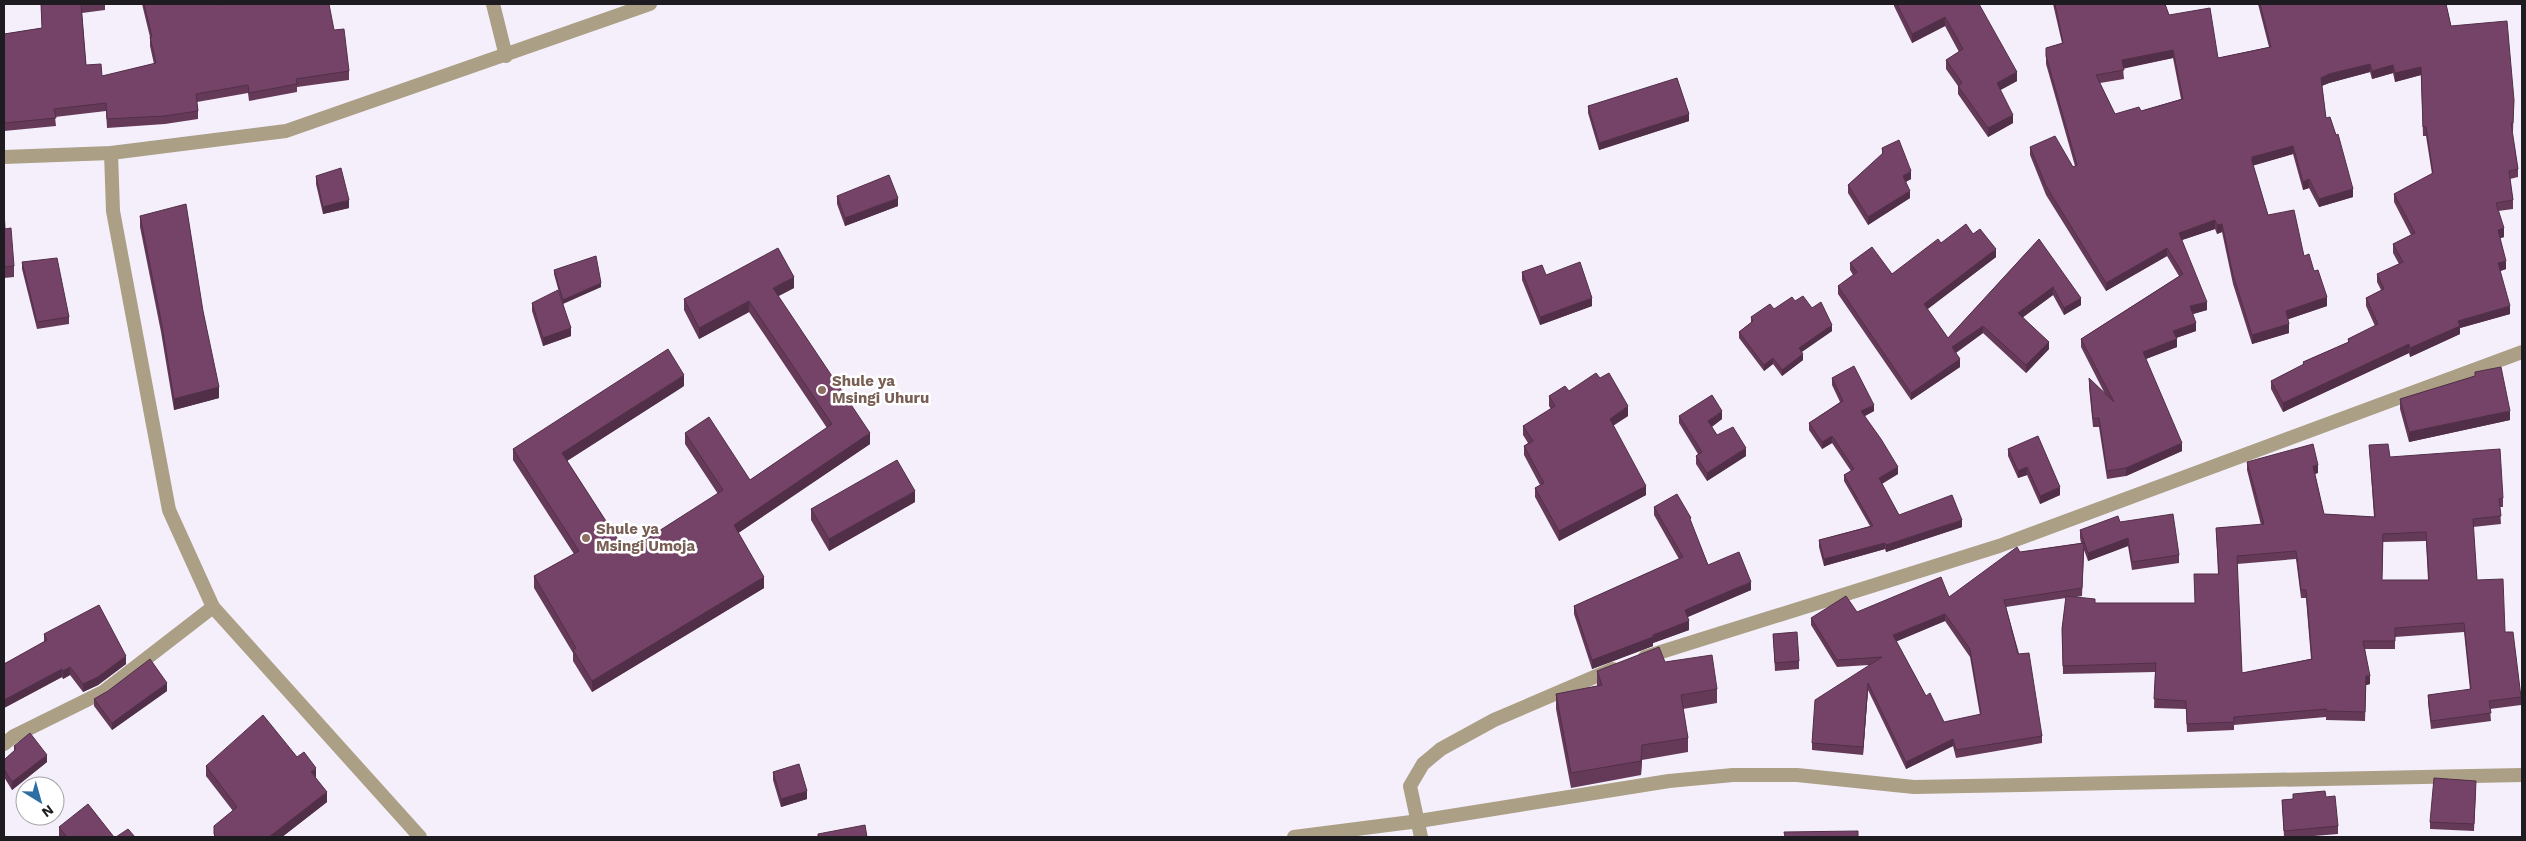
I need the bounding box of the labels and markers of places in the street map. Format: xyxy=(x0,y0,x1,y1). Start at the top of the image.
place label: Shule ya Msingi Uhuru xyxy=(832,372,929,407)
marker: Shule ya Msingi Uhuru xyxy=(816,384,828,396)
place label: Shule ya Msingi Umoja xyxy=(596,520,695,555)
marker: Shule ya Msingi Umoja xyxy=(580,532,592,544)

